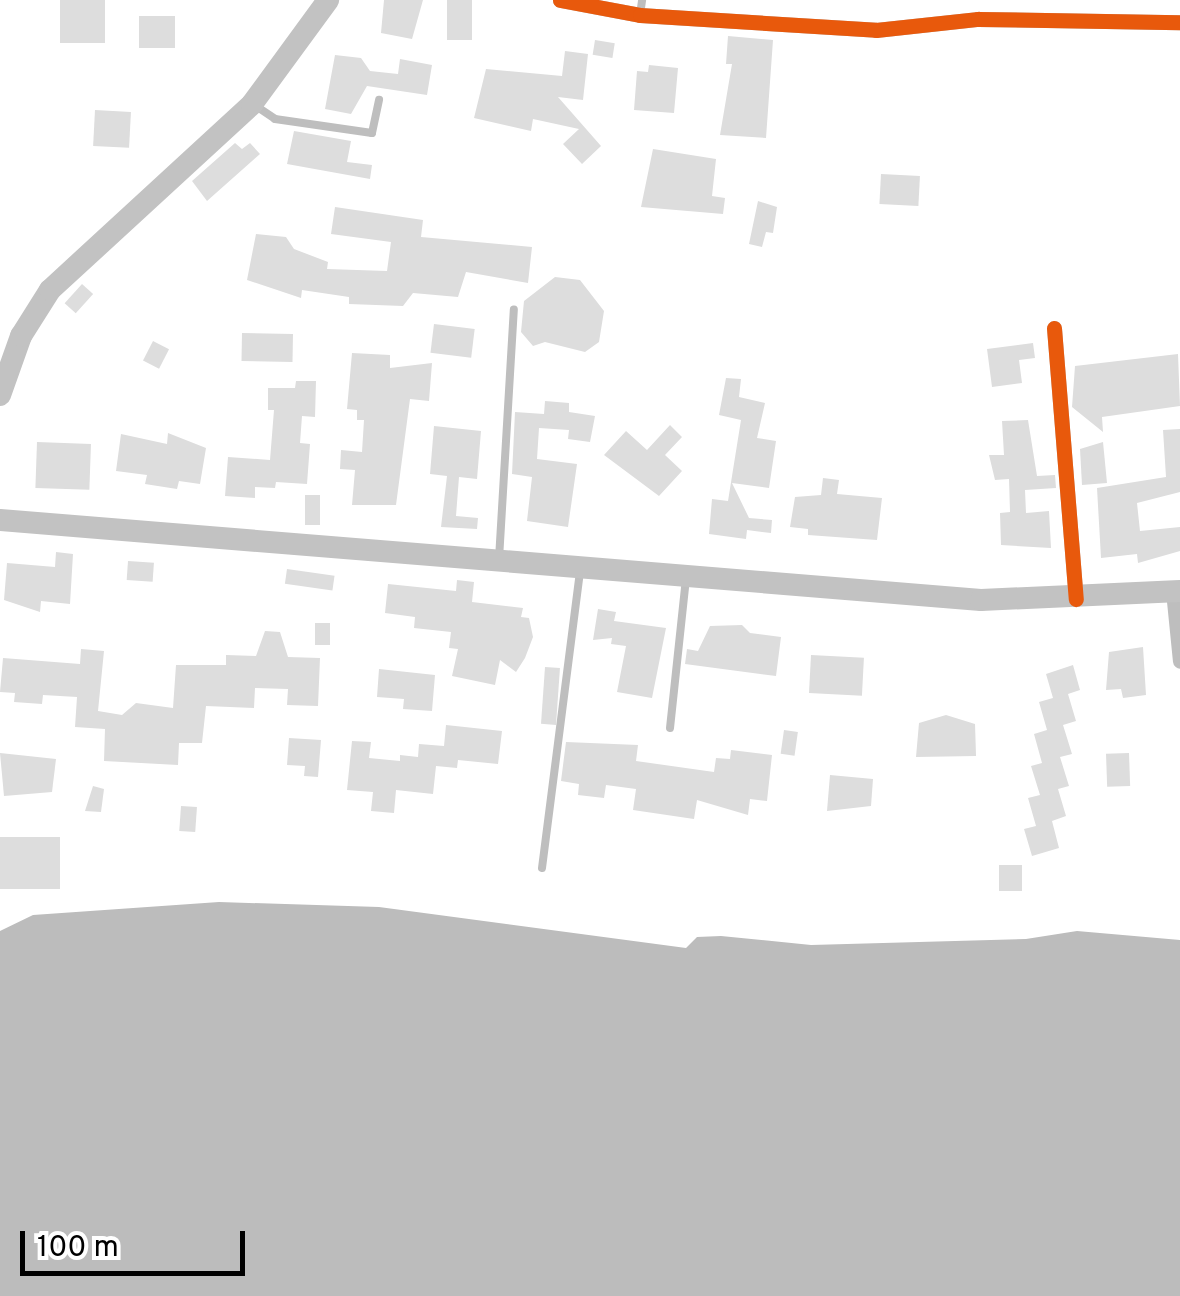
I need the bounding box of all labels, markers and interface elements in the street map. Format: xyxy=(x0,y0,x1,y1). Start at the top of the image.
scale bar xyxy=(25,1211,250,1273)
text: 100 m xyxy=(37,1230,119,1267)

